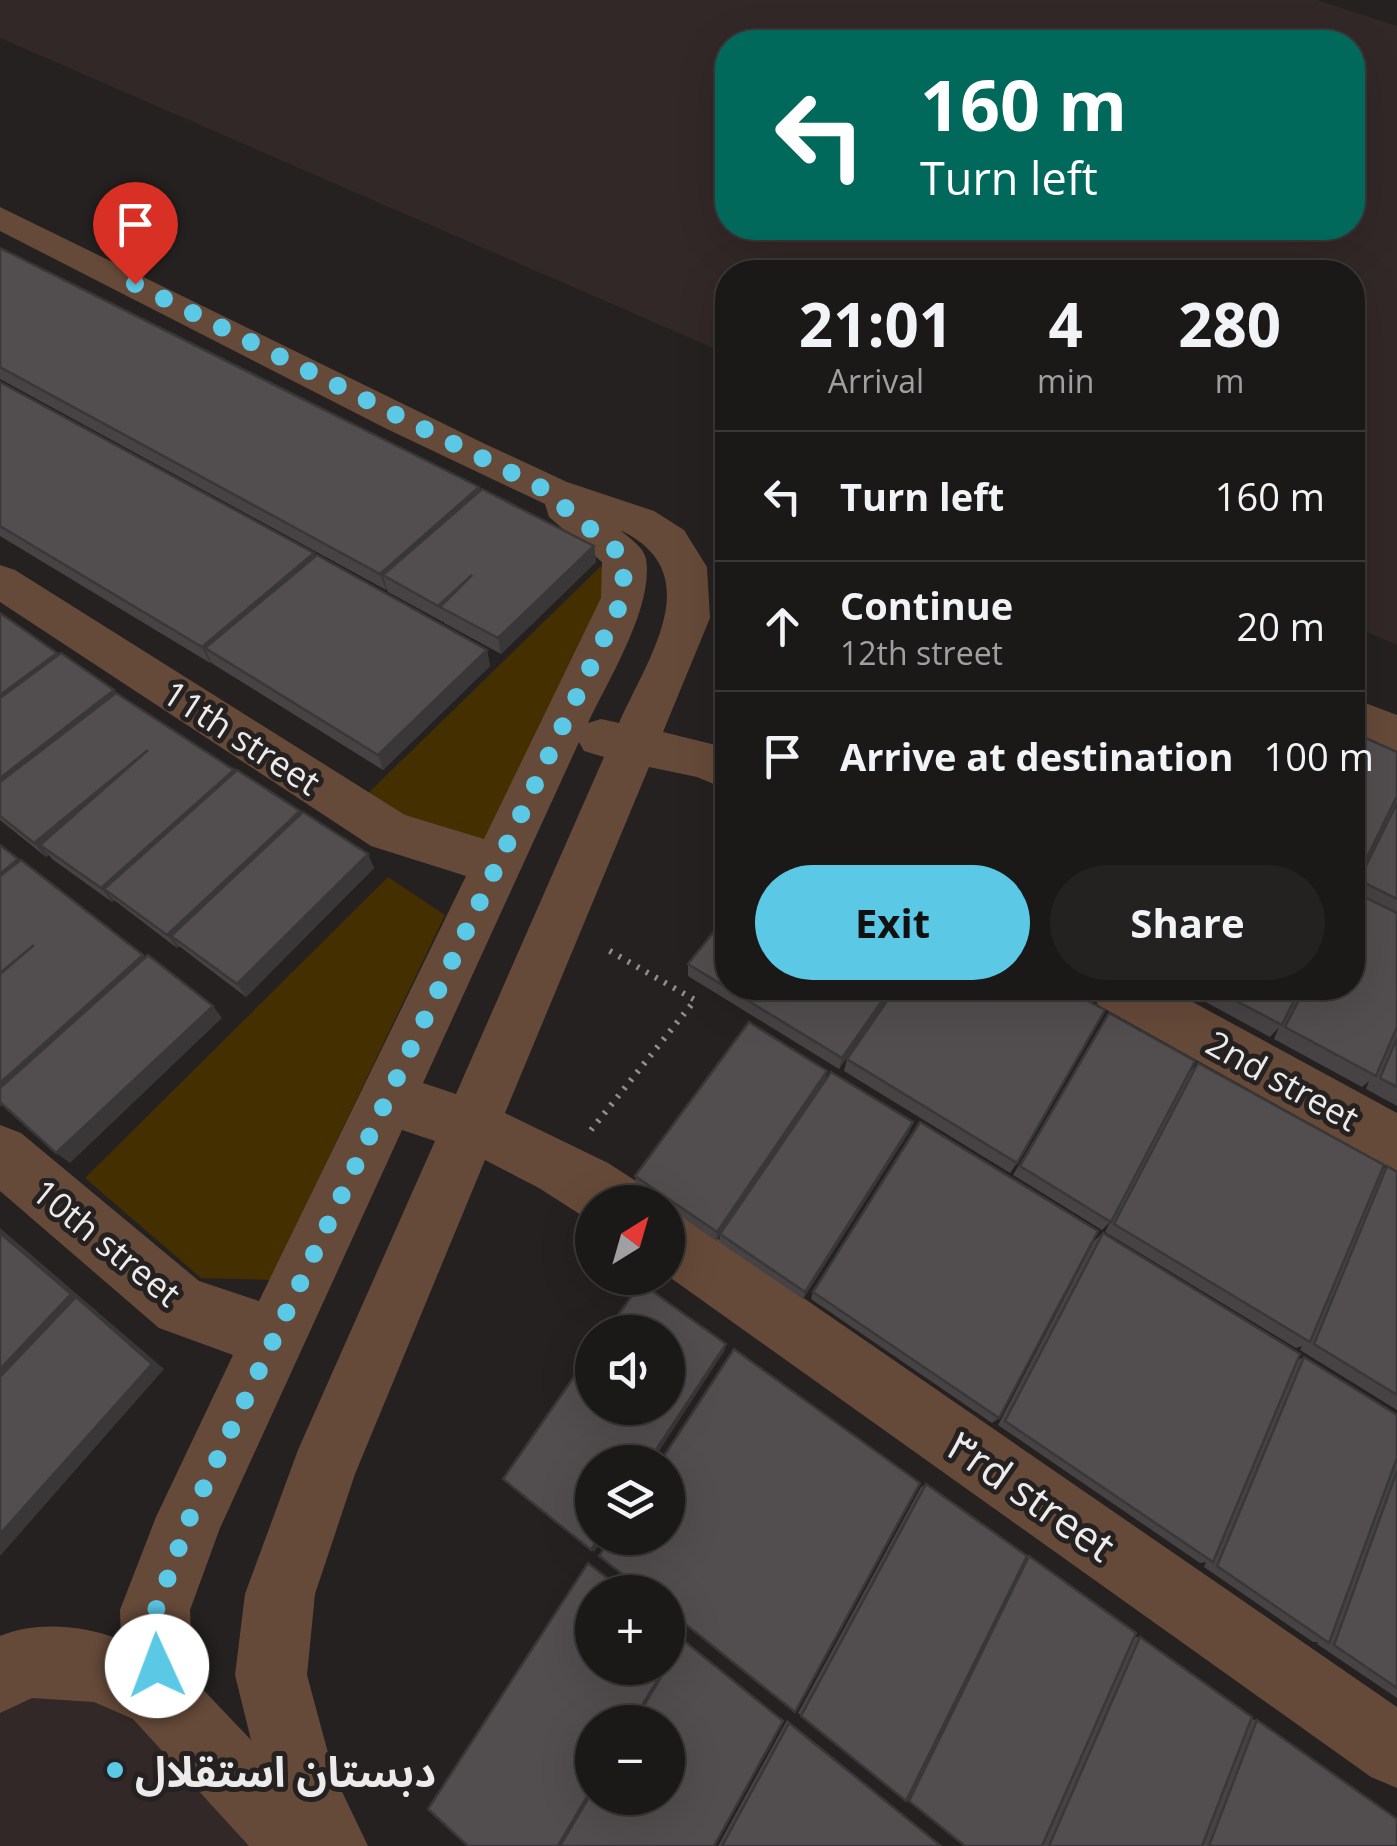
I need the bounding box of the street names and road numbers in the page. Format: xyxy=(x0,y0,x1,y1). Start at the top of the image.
street label: 11th street xyxy=(154,669,330,805)
street label: 2nd street xyxy=(1198,1019,1368,1141)
street label: 10th street xyxy=(23,1168,191,1316)
street label: ۳rd street xyxy=(937,1417,1127,1573)

